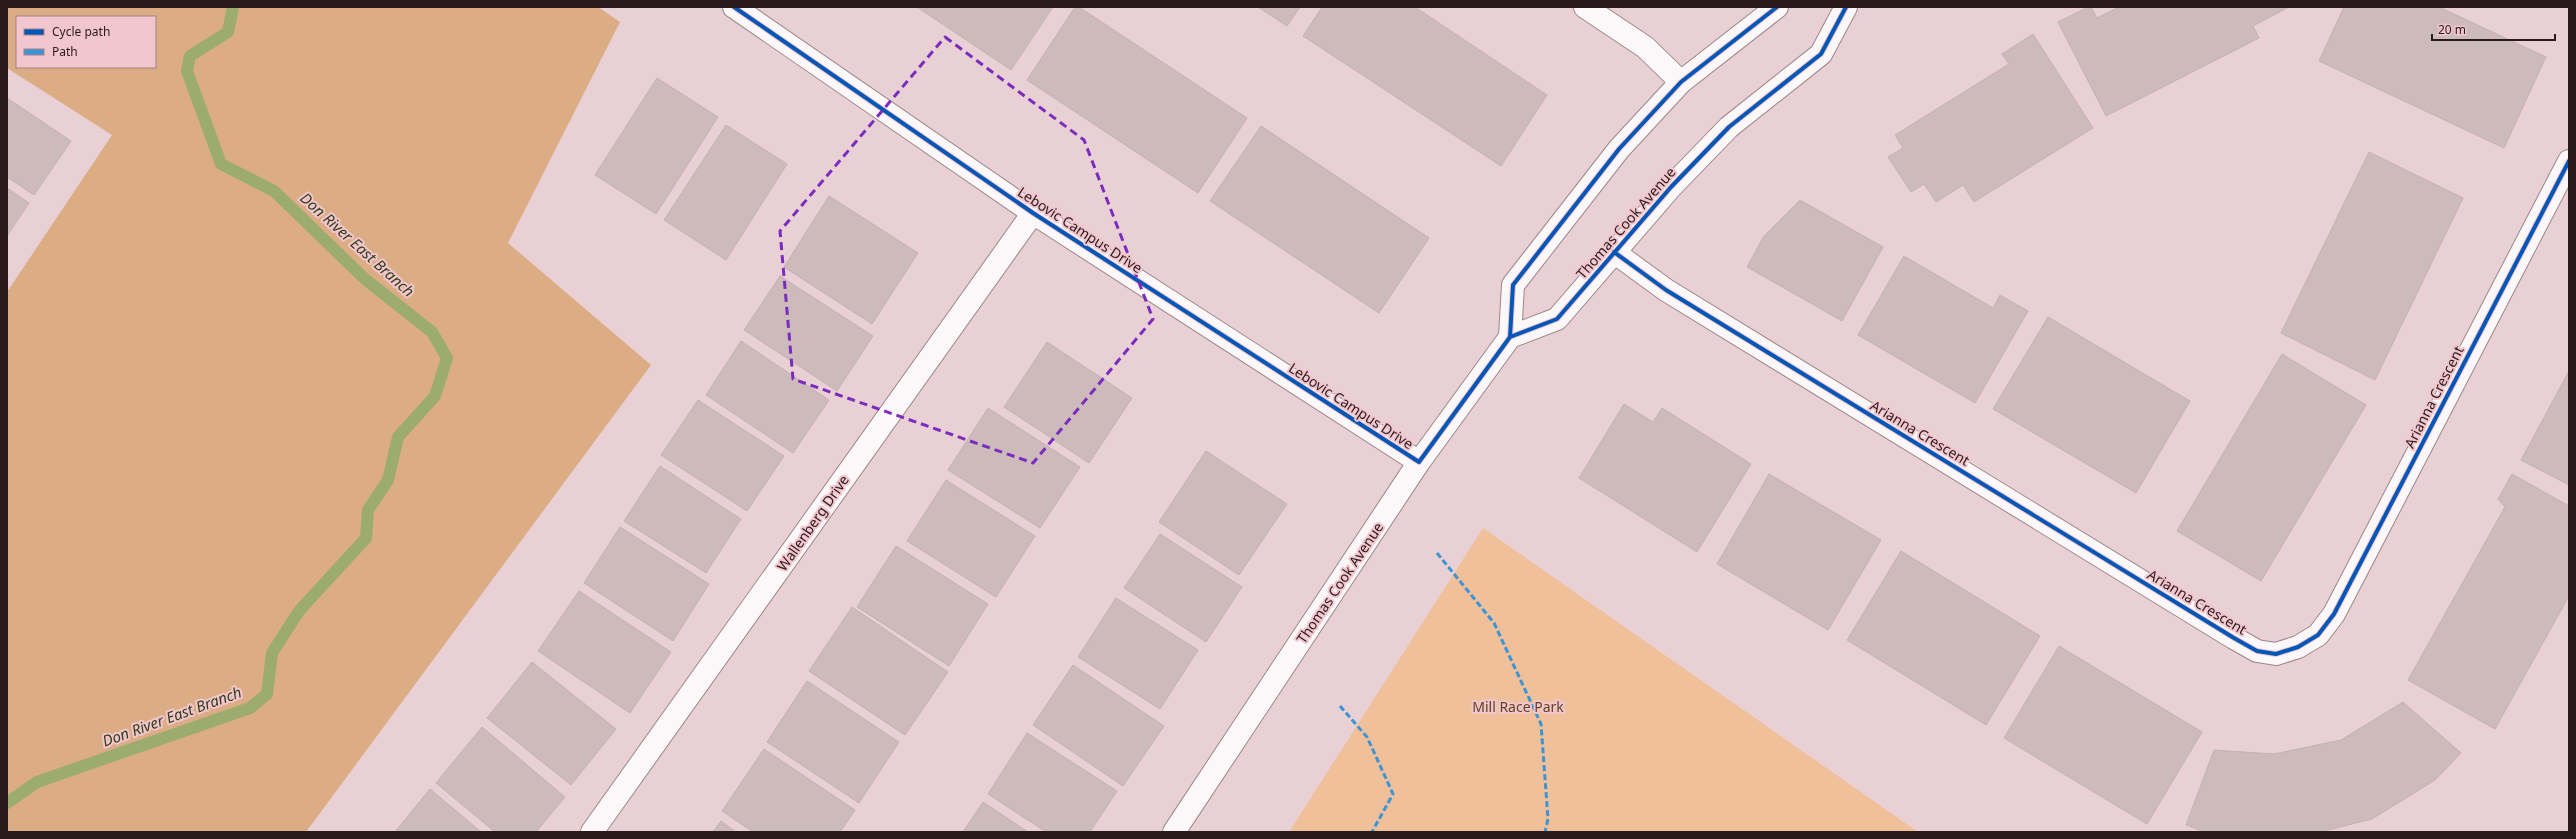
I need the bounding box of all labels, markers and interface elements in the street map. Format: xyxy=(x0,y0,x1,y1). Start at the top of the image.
legend xyxy=(16,16,156,68)
scale bar xyxy=(2432,16,2555,42)
text: 20 m xyxy=(2438,21,2466,38)
text: Cycle path xyxy=(52,23,110,40)
text: Path xyxy=(52,43,78,60)
street label: Thomas Cook Avenue xyxy=(1572,163,1680,283)
street label: Lebovic Campus Drive xyxy=(1014,182,1146,277)
water label: Don River East Branch xyxy=(296,188,419,301)
street label: Arianna Crescent xyxy=(2400,342,2468,451)
street label: Lebovic Campus Drive xyxy=(1285,358,1417,453)
street label: Arianna Crescent xyxy=(1867,396,1973,470)
street label: Wallenberg Drive xyxy=(772,471,853,575)
street label: Thomas Cook Avenue xyxy=(1292,518,1387,647)
street label: Arianna Crescent xyxy=(2144,565,2250,639)
water label: Don River East Branch xyxy=(99,682,244,751)
park label: Mill Race Park xyxy=(1472,697,1564,716)

